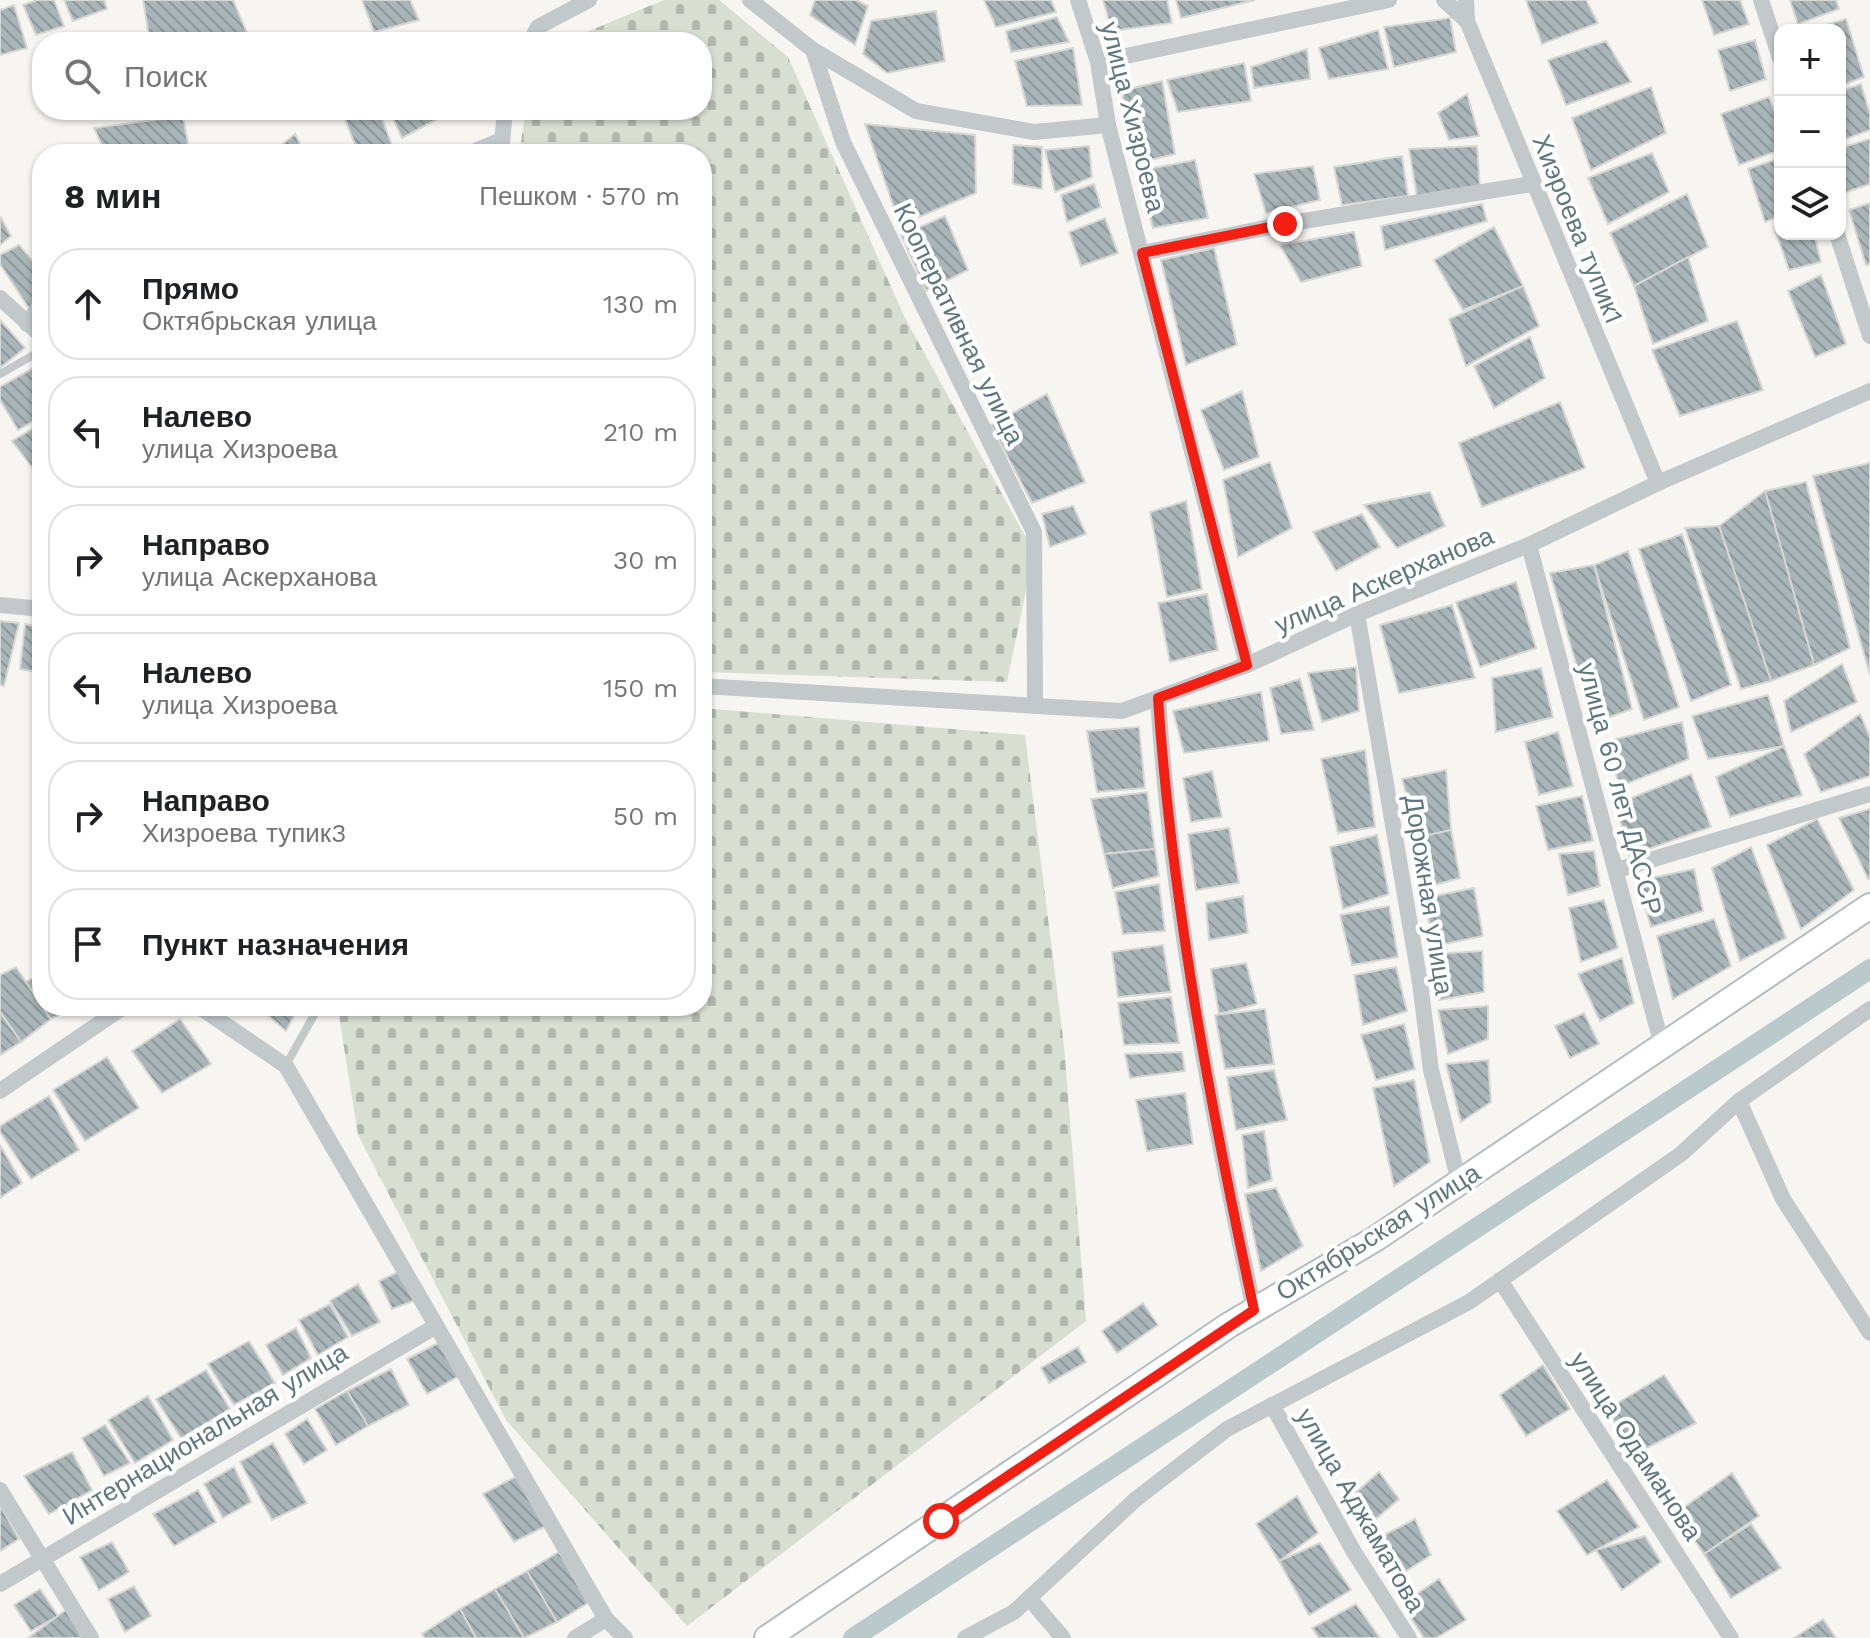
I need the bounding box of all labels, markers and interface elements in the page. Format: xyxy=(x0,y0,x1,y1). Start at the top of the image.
street label: улица Хизроева xyxy=(1095,19,1171,216)
map controls xyxy=(1774,24,1846,240)
button: + xyxy=(1774,24,1846,96)
search box xyxy=(32,32,712,120)
icon: search xyxy=(60,54,104,98)
text: Поиск xyxy=(124,59,207,94)
button: − xyxy=(1774,96,1846,168)
street label: Хиэроева тупик1 xyxy=(1527,130,1629,328)
button: layers xyxy=(1774,168,1846,240)
text: 8 мин xyxy=(64,176,162,216)
text: Пешком · 570 m xyxy=(479,181,680,211)
street label: Кооперативная улица xyxy=(888,199,1031,450)
route end xyxy=(1267,206,1303,242)
text: Прямо xyxy=(142,271,239,306)
icon: ahead xyxy=(66,282,110,326)
text: 130 m xyxy=(603,289,678,319)
text: Октябрьская улица xyxy=(142,306,377,336)
text: Налево xyxy=(142,399,252,434)
icon: left xyxy=(66,410,110,454)
text: 210 m xyxy=(603,417,678,447)
text: улица Хизроева xyxy=(142,434,338,464)
street label: улица Аскерханова xyxy=(1270,520,1498,640)
text: Направо xyxy=(142,527,270,562)
icon: right xyxy=(66,538,110,582)
text: 30 m xyxy=(613,545,678,575)
text: улица Аскерханова xyxy=(142,562,377,592)
text: Налево xyxy=(142,655,252,690)
street label: улица 60 лет ДАССР xyxy=(1572,660,1668,918)
icon: left xyxy=(66,666,110,710)
text: 150 m xyxy=(603,673,678,703)
text: улица Хизроева xyxy=(142,690,338,720)
text: Направо xyxy=(142,783,270,818)
street label: Дорожная улица xyxy=(1398,793,1460,997)
icon: right xyxy=(66,794,110,838)
text: 50 m xyxy=(613,801,678,831)
text: Хизроева тупик3 xyxy=(142,818,346,848)
icon: arrive xyxy=(66,922,110,966)
text: Пункт назначения xyxy=(142,927,409,962)
street label: Октябрьская улица xyxy=(1271,1157,1486,1307)
street label: Интернациональная улица xyxy=(57,1337,353,1531)
street label: улица Одаманова xyxy=(1564,1346,1708,1546)
street label: улица Аджаматова xyxy=(1290,1403,1432,1618)
route start xyxy=(923,1503,959,1539)

